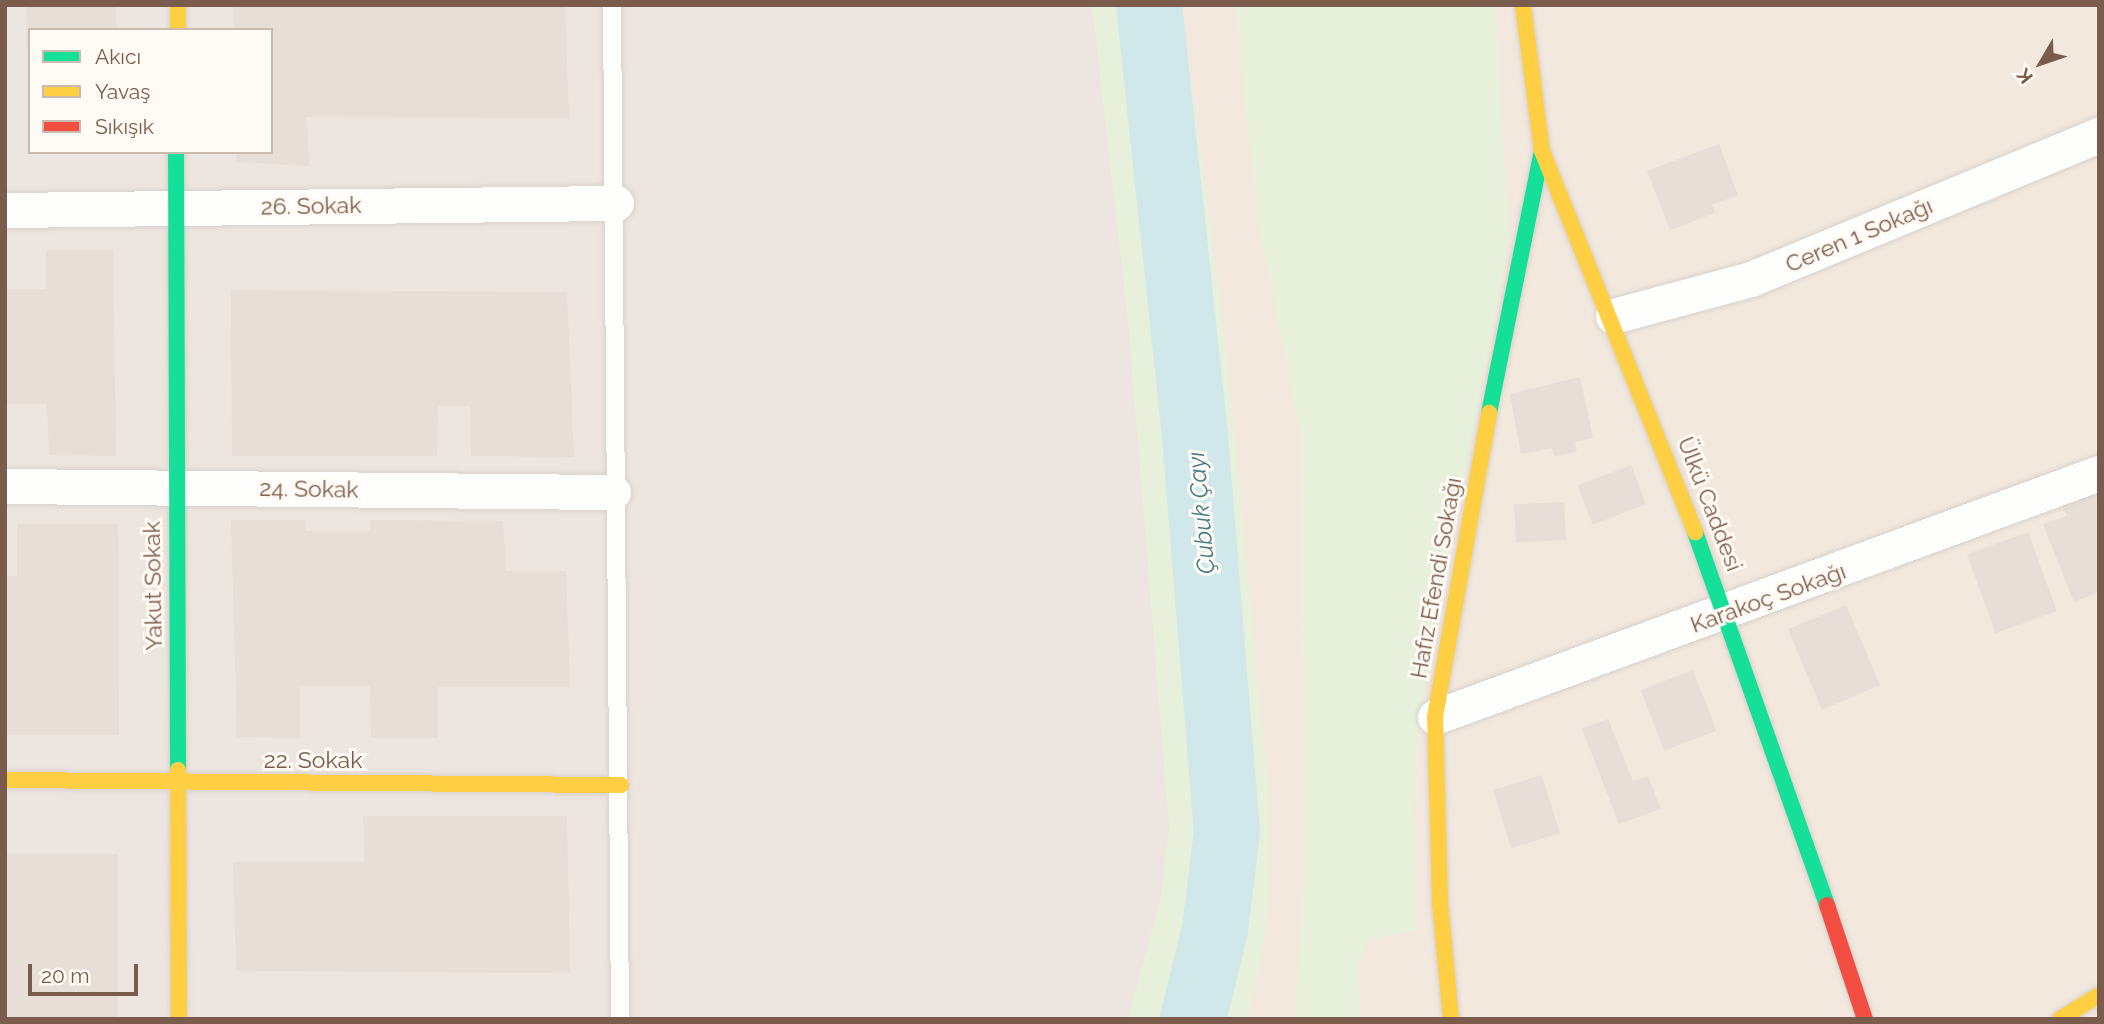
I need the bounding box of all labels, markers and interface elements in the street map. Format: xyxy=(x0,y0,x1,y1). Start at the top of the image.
legend xyxy=(28,28,273,154)
north arrow xyxy=(2006,28,2076,98)
text: Akıcı xyxy=(95,44,141,69)
text: K xyxy=(2012,64,2037,88)
text: Yavaş xyxy=(95,79,150,104)
text: Sıkışık xyxy=(95,114,154,139)
street label: 26. Sokak xyxy=(260,191,362,221)
street label: Ceren 1 Sokağı xyxy=(1781,192,1937,278)
street label: Ülkü Caddesi xyxy=(1672,433,1748,575)
water label: Çubuk Çayı xyxy=(1181,451,1221,575)
street label: 24. Sokak xyxy=(259,474,359,504)
street label: Hafız Efendi Sokağı xyxy=(1405,475,1467,681)
street label: Yakut Sokak xyxy=(138,521,168,651)
street label: Karakoç Sokağı xyxy=(1687,557,1849,639)
street label: 22. Sokak xyxy=(264,746,362,774)
scale bar xyxy=(32,950,142,994)
text: 20 m xyxy=(41,963,89,988)

